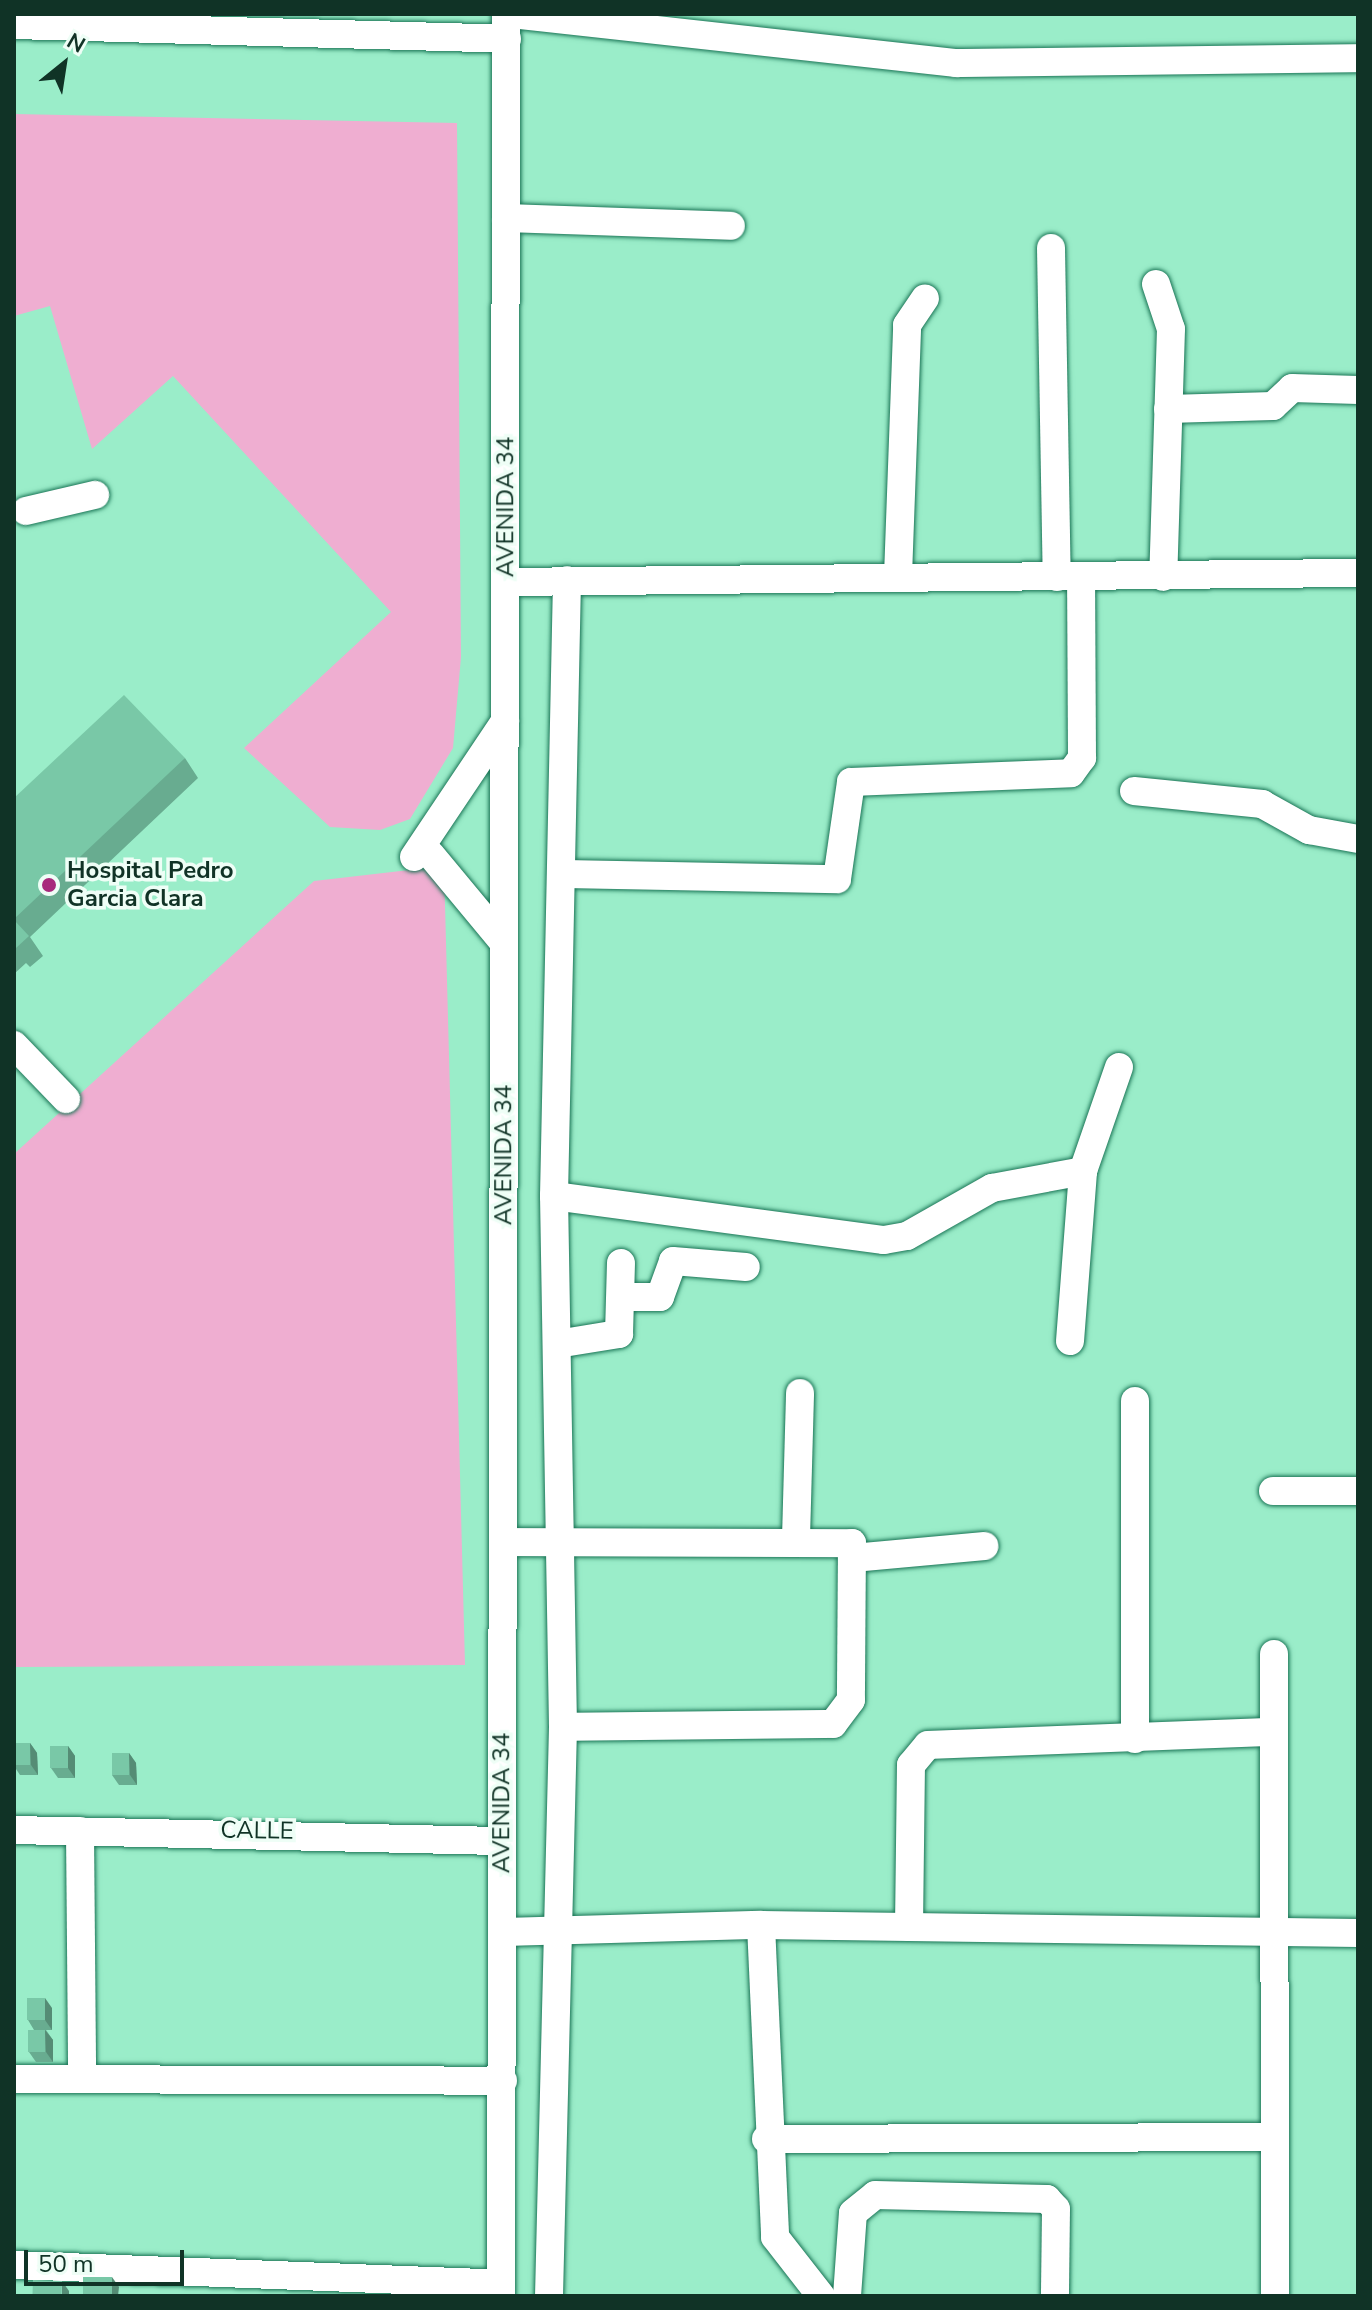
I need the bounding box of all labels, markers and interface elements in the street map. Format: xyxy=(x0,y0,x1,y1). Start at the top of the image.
north arrow xyxy=(24,24,104,104)
text: N xyxy=(61,26,91,60)
street label: AVENIDA 34 xyxy=(492,437,520,577)
place label: Hospital Pedro Garcia Clara xyxy=(67,857,234,913)
marker: Hospital Pedro Garcia Clara xyxy=(38,874,60,896)
street label: AVENIDA 34 xyxy=(490,1085,518,1225)
street label: AVENIDA 34 xyxy=(488,1733,516,1873)
street label: CALLE xyxy=(220,1816,294,1846)
scale bar xyxy=(28,2234,188,2284)
text: 50 m xyxy=(38,2248,94,2280)

